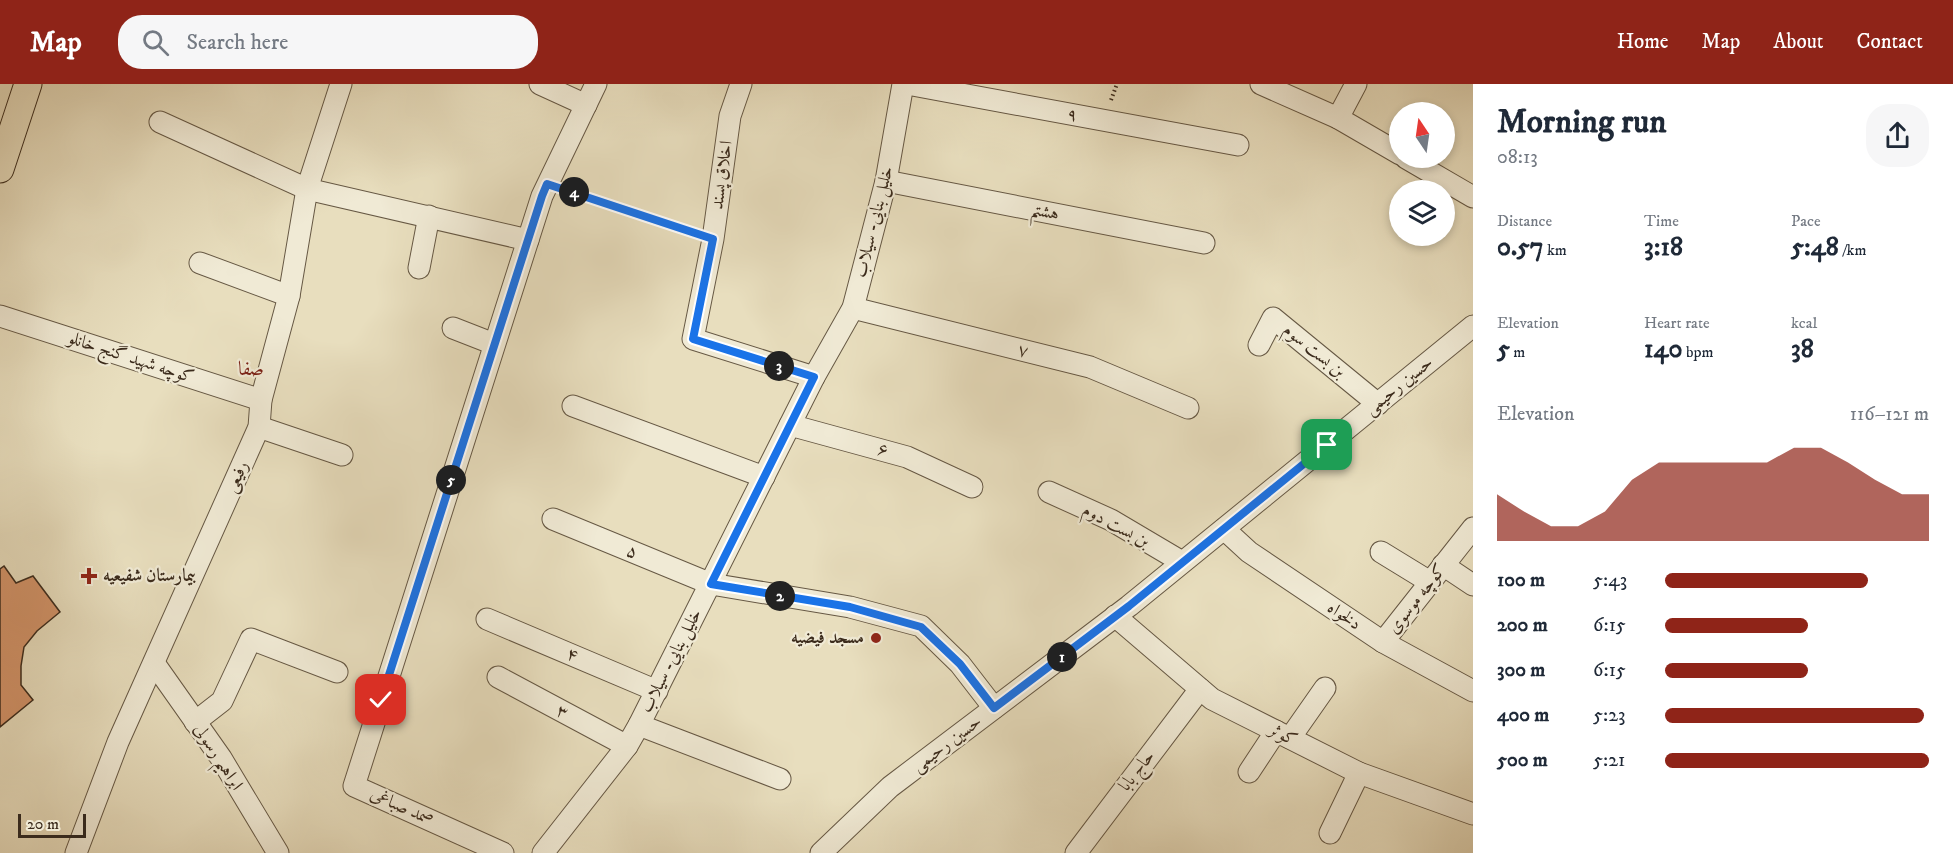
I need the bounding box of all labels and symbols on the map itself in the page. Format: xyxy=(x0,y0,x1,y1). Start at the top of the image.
north arrow xyxy=(1389,102,1455,168)
street label: ۹ xyxy=(1065,103,1079,127)
street label: اخلاق پسند xyxy=(706,139,738,211)
street label: خلیل بنایی- سیلاب xyxy=(850,164,899,280)
pin: 4 xyxy=(559,177,589,207)
street label: هشتم xyxy=(1028,198,1061,231)
street label: بن بست سوم xyxy=(1276,319,1350,386)
street label: کوچه شهید گنج خانلو xyxy=(62,327,197,393)
street label: ۷ xyxy=(1015,339,1031,363)
pin: 3 xyxy=(764,351,794,381)
street label: حسین رحیمی xyxy=(1360,352,1438,420)
district label: صفا xyxy=(238,357,264,382)
pin xyxy=(1301,419,1352,470)
street label: ۶ xyxy=(875,438,891,462)
street label: رفیعی xyxy=(220,458,255,497)
pin: 5 xyxy=(436,465,466,495)
street label: بن بست دوم xyxy=(1077,499,1154,557)
street label: ۵ xyxy=(623,540,641,564)
street label: کوچه موسوی xyxy=(1383,560,1452,639)
place label: بیمارستان شفیعیه xyxy=(103,565,196,587)
marker: بیمارستان شفیعیه xyxy=(80,567,98,585)
pin: 2 xyxy=(765,581,795,611)
street label: دلخواه xyxy=(1323,597,1365,635)
street label: خلیل بنایی- سیلاب xyxy=(635,605,708,717)
place label: مسجد فیضیه xyxy=(791,627,864,649)
marker: مسجد فیضیه xyxy=(869,631,883,645)
pin: 1 xyxy=(1047,642,1077,672)
street label: ۴ xyxy=(563,643,581,667)
pin xyxy=(355,674,406,725)
street label: ۳ xyxy=(552,700,572,724)
street label: حسین رحیمی xyxy=(908,711,986,777)
street label: کوثر xyxy=(1263,718,1301,751)
street label: ابراهیم رسولی xyxy=(183,720,248,798)
street label: حاج بابا xyxy=(1114,746,1163,798)
street label: صمد صباغی xyxy=(367,783,437,831)
scale bar xyxy=(18,811,86,838)

